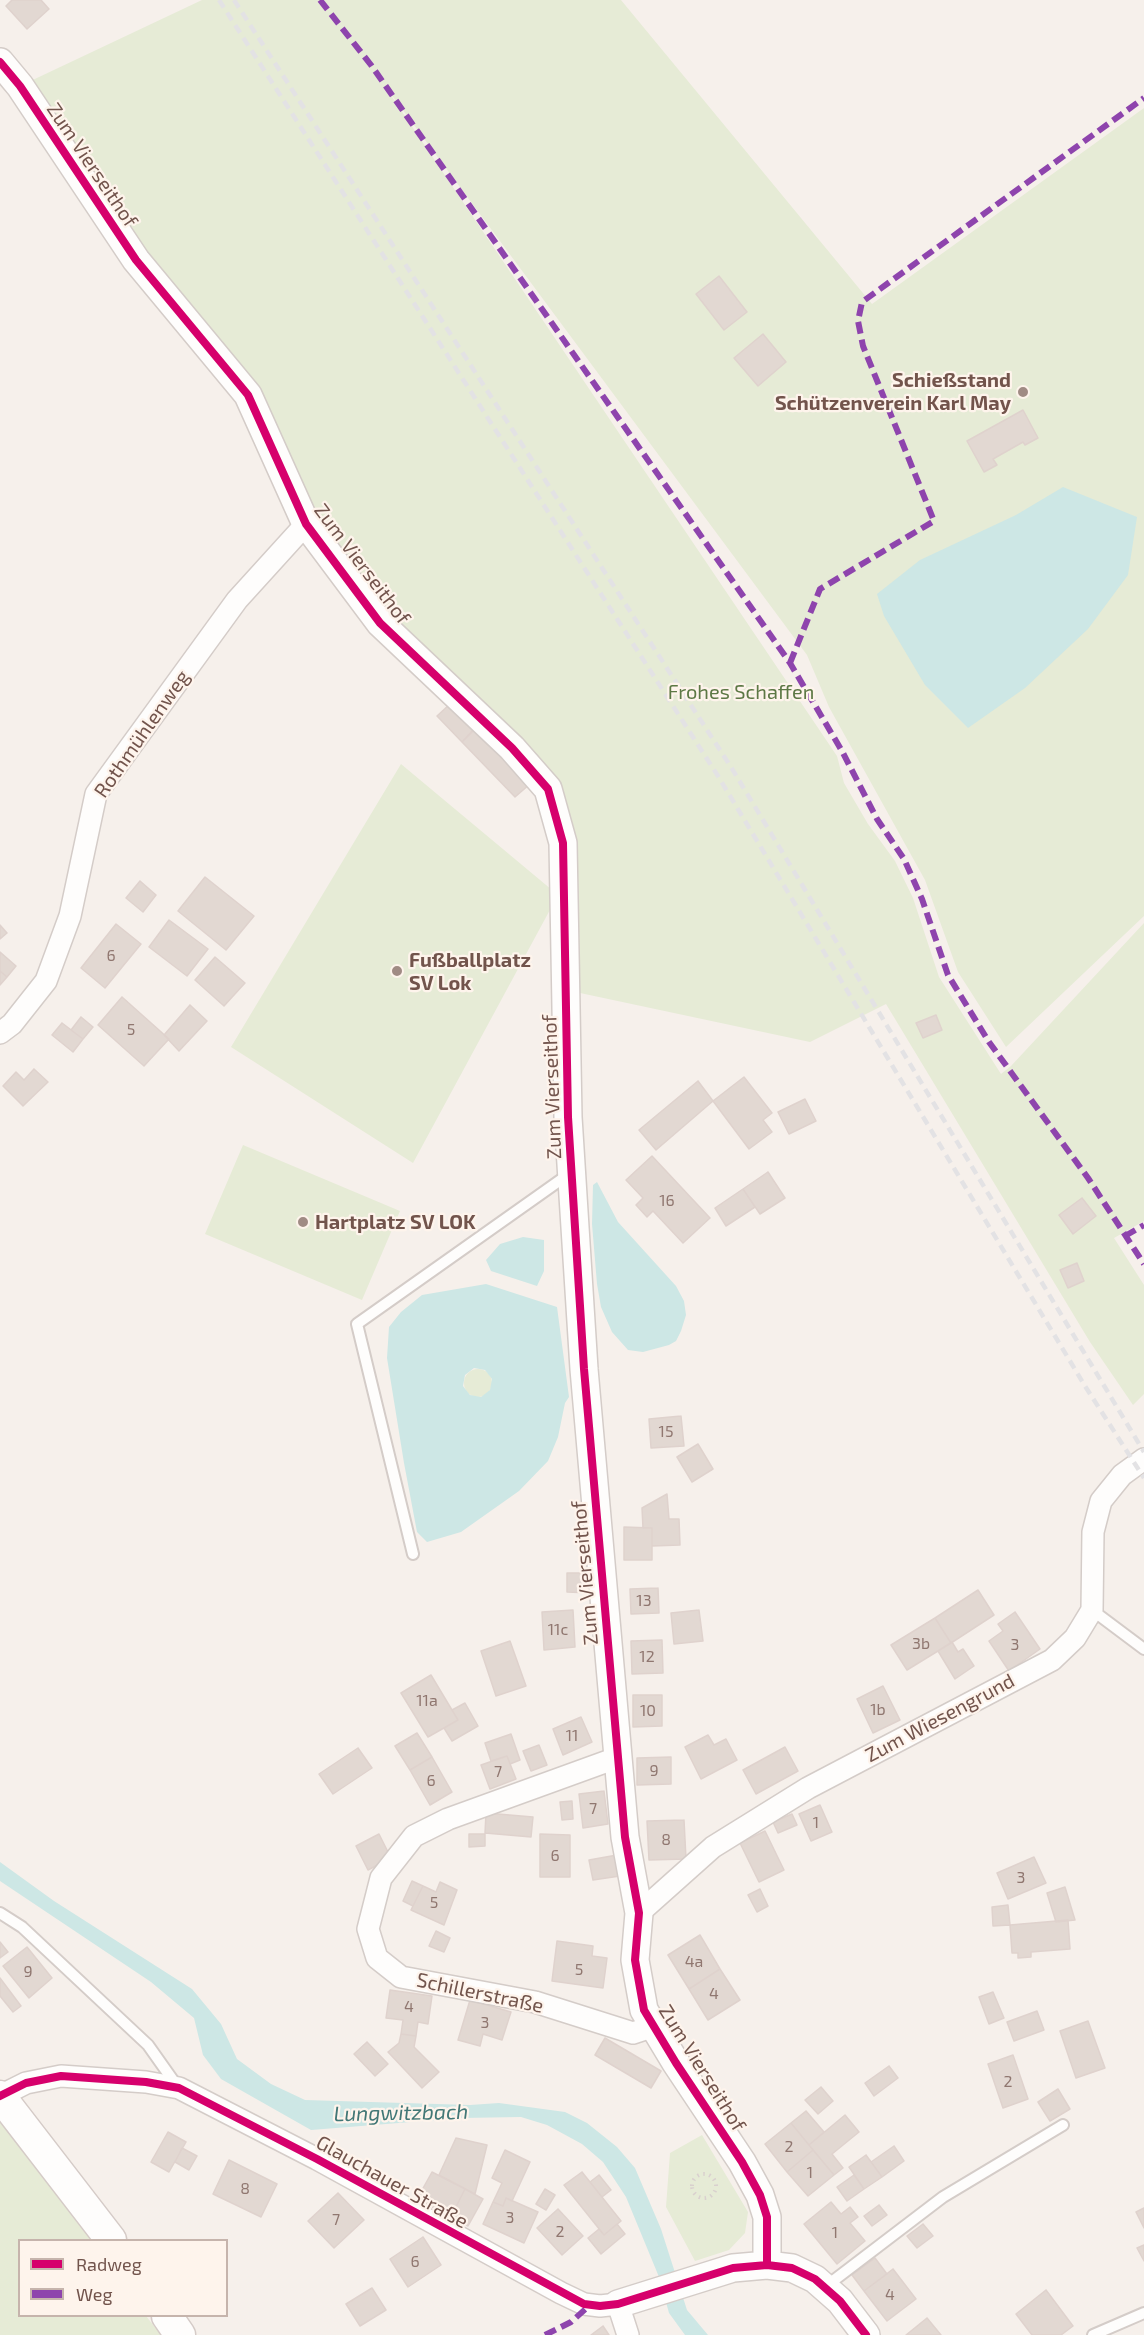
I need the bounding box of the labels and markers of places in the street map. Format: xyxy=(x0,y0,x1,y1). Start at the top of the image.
place label: Schießstand Schützenverein Karl May xyxy=(775,368,1011,415)
marker: Schießstand Schützenverein Karl May xyxy=(1016,385,1030,399)
place label: Fußballplatz SV Lok xyxy=(409,948,531,995)
marker: Fußballplatz SV Lok xyxy=(390,964,404,978)
place label: Hartplatz SV LOK xyxy=(315,1210,476,1234)
marker: Hartplatz SV LOK xyxy=(296,1215,310,1229)

